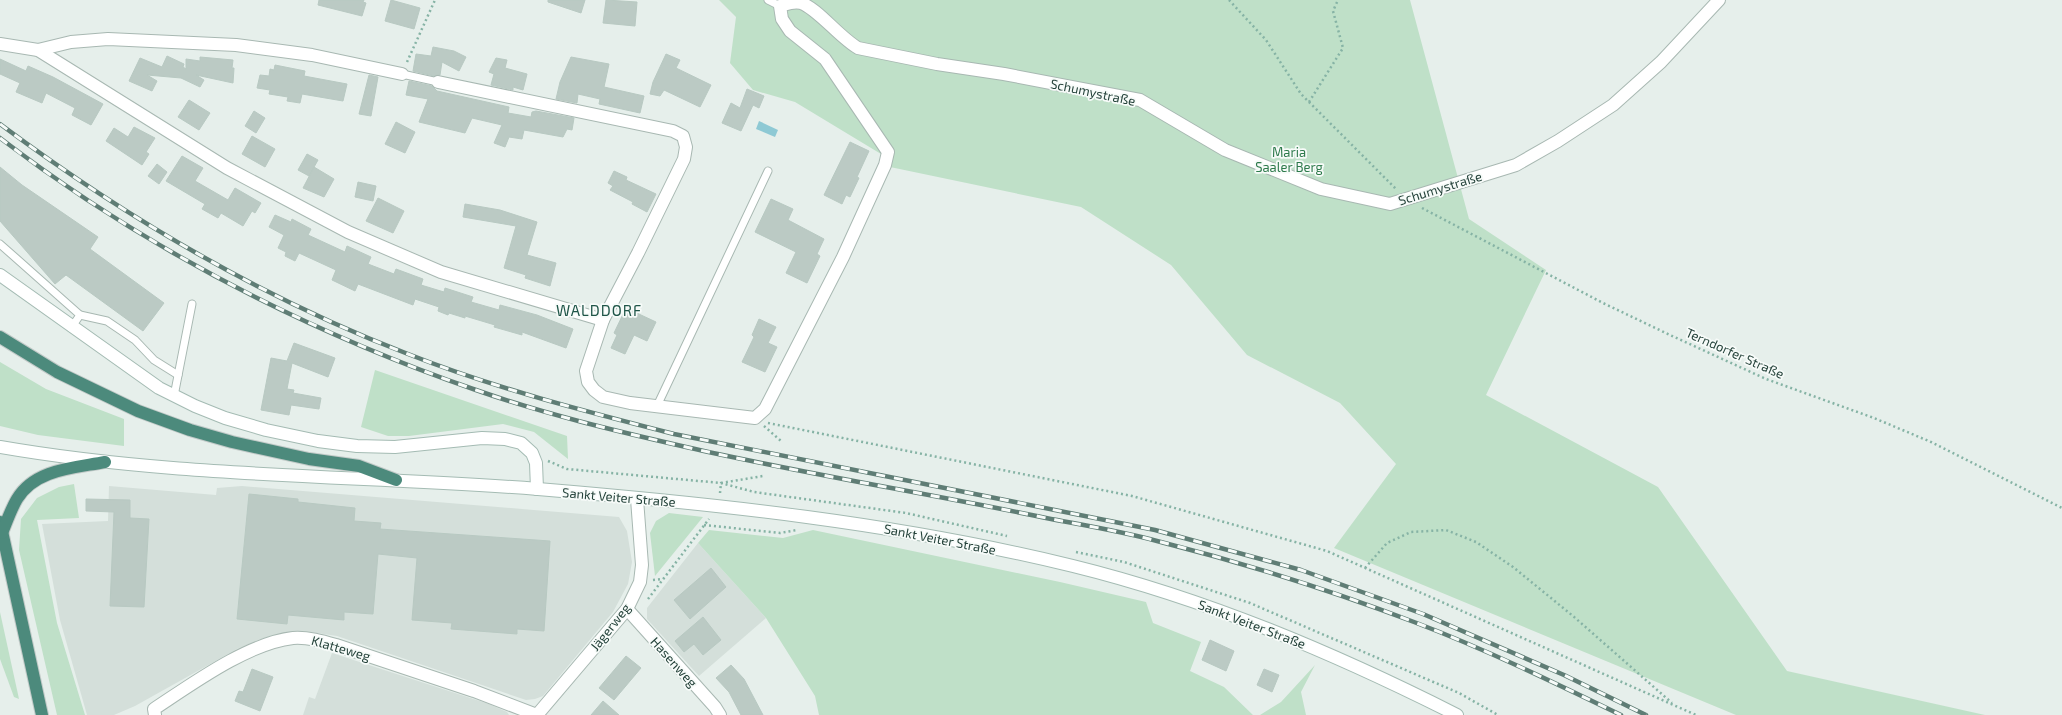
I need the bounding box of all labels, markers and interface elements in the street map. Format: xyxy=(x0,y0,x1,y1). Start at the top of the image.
street label: Schumystraße xyxy=(1049,75,1137,109)
park label: Maria Saaler Berg xyxy=(1255,144,1323,175)
street label: Schumystraße xyxy=(1396,168,1484,208)
district label: WALDDORF xyxy=(556,301,642,319)
street label: Terndorfer Straße xyxy=(1683,324,1787,382)
street label: Sankt Veiter Straße xyxy=(562,484,676,510)
street label: Sankt Veiter Straße xyxy=(883,520,997,558)
street label: Sankt Veiter Straße xyxy=(1196,596,1308,652)
street label: Jägerweg xyxy=(586,600,634,654)
street label: Klatteweg xyxy=(310,632,372,664)
street label: Hasenweg xyxy=(647,634,701,690)

